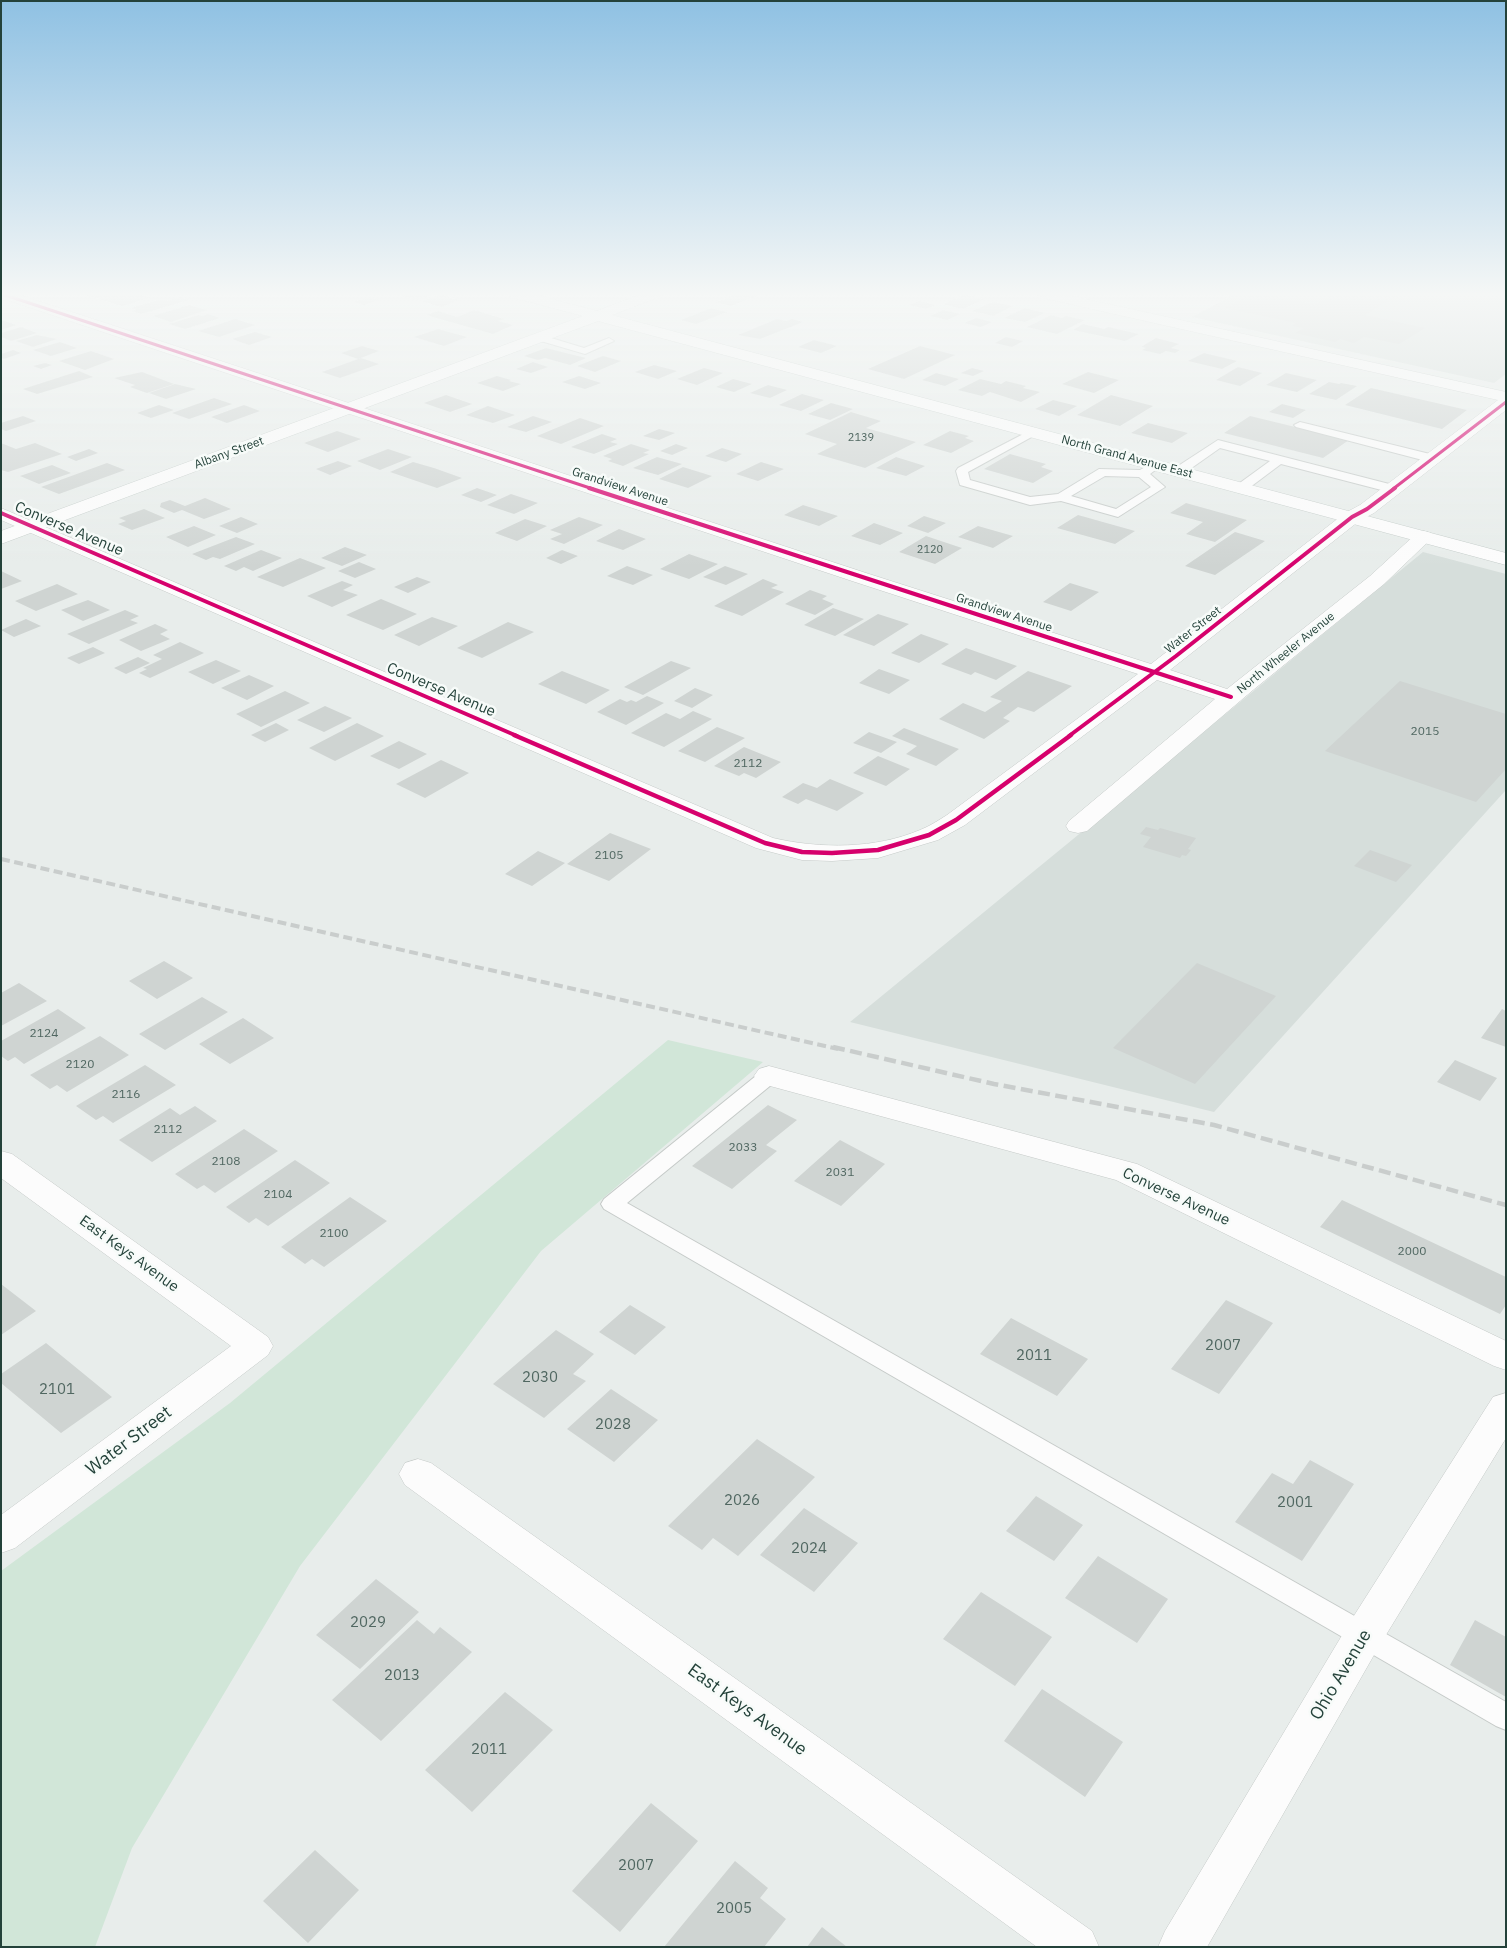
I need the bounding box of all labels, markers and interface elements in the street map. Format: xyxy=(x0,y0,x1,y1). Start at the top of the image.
house number: 2139 xyxy=(848,431,874,445)
street label: North Grand Avenue East xyxy=(1060,433,1194,481)
street label: Albany Street xyxy=(192,434,266,472)
street label: Grandview Avenue xyxy=(570,465,670,509)
street label: Converse Avenue xyxy=(12,498,126,560)
house number: 2120 xyxy=(917,543,943,557)
street label: Grandview Avenue xyxy=(954,591,1054,635)
street label: Water Street xyxy=(1162,603,1224,657)
street label: North Wheeler Avenue xyxy=(1234,609,1338,697)
street label: Converse Avenue xyxy=(384,659,498,721)
house number: 2015 xyxy=(1411,725,1439,739)
house number: 2112 xyxy=(734,757,762,771)
house number: 2105 xyxy=(595,849,623,863)
house number: 2124 xyxy=(30,1027,58,1041)
house number: 2120 xyxy=(66,1058,94,1072)
house number: 2116 xyxy=(112,1088,140,1102)
house number: 2112 xyxy=(154,1123,182,1137)
house number: 2033 xyxy=(729,1141,757,1155)
house number: 2108 xyxy=(212,1155,240,1169)
street label: Converse Avenue xyxy=(1120,1164,1232,1230)
house number: 2031 xyxy=(826,1166,854,1180)
house number: 2104 xyxy=(264,1188,292,1202)
street label: East Keys Avenue xyxy=(76,1212,182,1296)
house number: 2100 xyxy=(320,1227,348,1241)
house number: 2000 xyxy=(1398,1245,1426,1259)
house number: 2007 xyxy=(1205,1337,1241,1355)
house number: 2011 xyxy=(1016,1347,1052,1365)
house number: 2030 xyxy=(522,1369,558,1387)
house number: 2101 xyxy=(39,1381,75,1399)
street label: Water Street xyxy=(82,1402,176,1480)
house number: 2028 xyxy=(595,1416,631,1434)
house number: 2026 xyxy=(724,1492,760,1510)
house number: 2001 xyxy=(1277,1494,1313,1512)
house number: 2024 xyxy=(791,1540,827,1558)
house number: 2029 xyxy=(350,1614,386,1632)
street label: Ohio Avenue xyxy=(1306,1626,1376,1724)
street label: East Keys Avenue xyxy=(683,1660,811,1760)
house number: 2013 xyxy=(384,1667,420,1685)
house number: 2011 xyxy=(471,1741,507,1759)
house number: 2007 xyxy=(618,1857,654,1875)
house number: 2005 xyxy=(716,1900,752,1918)

